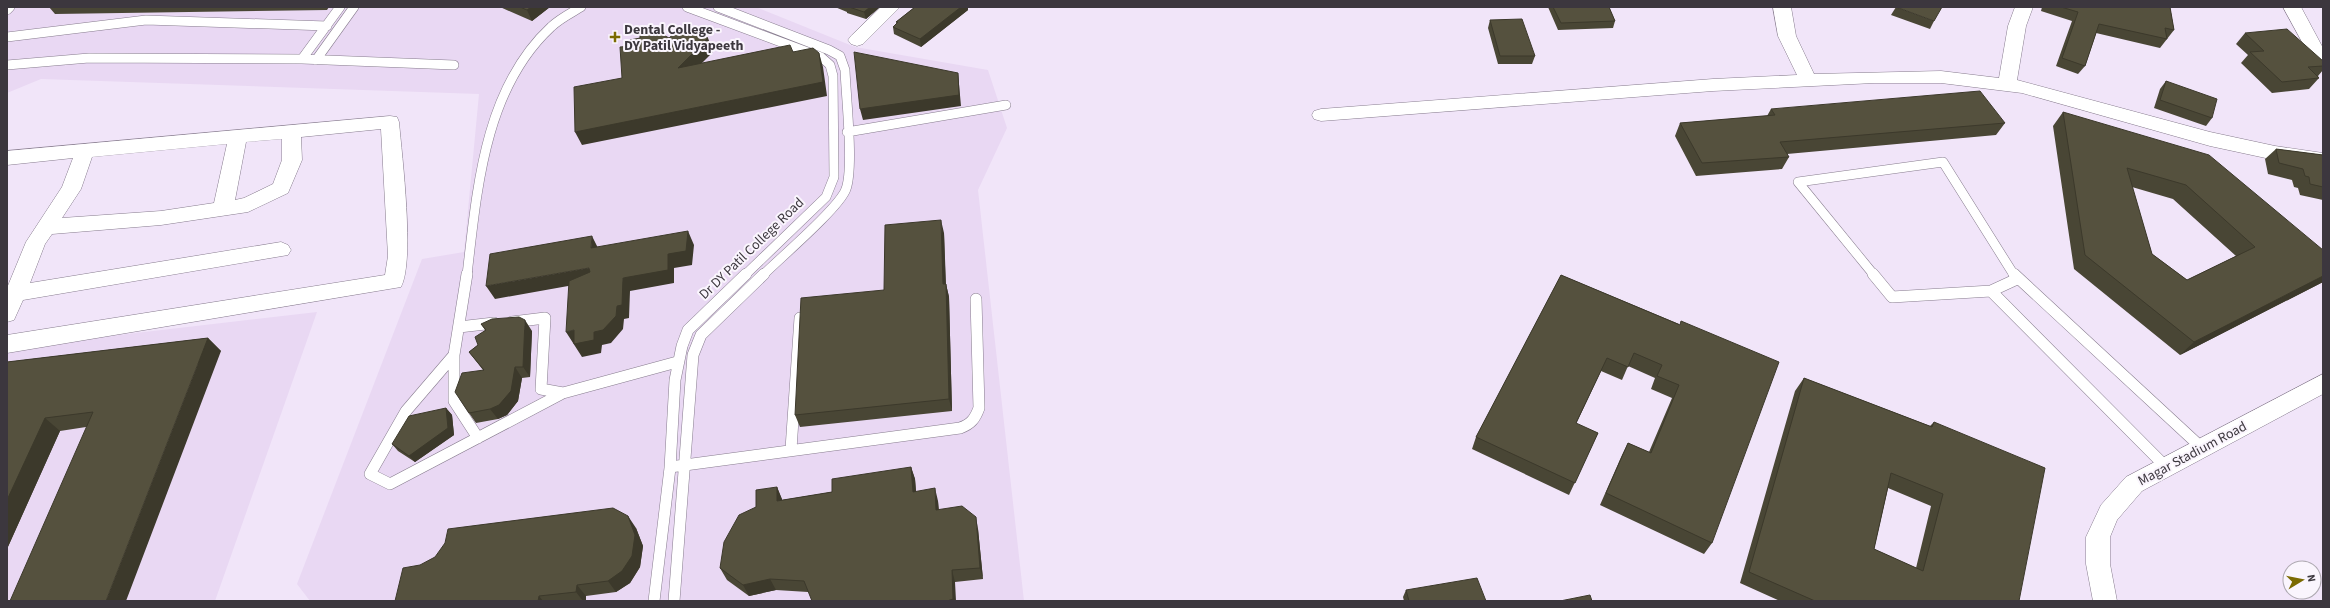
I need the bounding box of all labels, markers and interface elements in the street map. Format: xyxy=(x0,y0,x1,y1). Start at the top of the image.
place label: Dental College - DY Patil Vidyapeeth xyxy=(624,20,744,56)
marker: Dental College - DY Patil Vidyapeeth xyxy=(609,31,621,43)
street label: Dr DY Patil College Road xyxy=(695,193,809,304)
street label: Magar Stadium Road xyxy=(2134,417,2250,491)
north arrow xyxy=(2282,560,2322,600)
text: N xyxy=(2303,573,2319,583)

